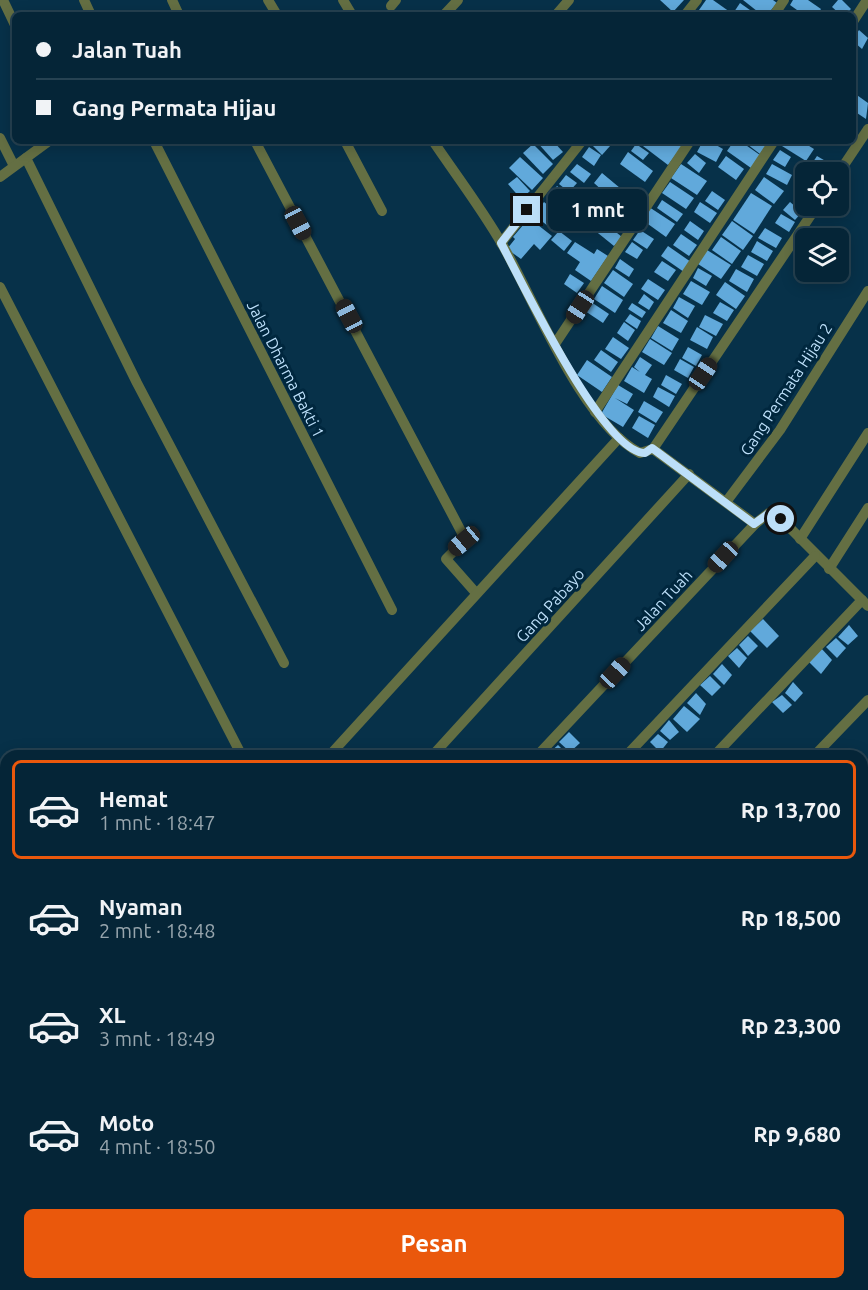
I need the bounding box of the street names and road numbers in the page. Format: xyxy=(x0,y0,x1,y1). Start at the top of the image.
street label: Jalan Dharma Bakti 1 xyxy=(244,298,328,440)
street label: Gang Permata Hijau 2 xyxy=(736,319,836,459)
street label: Gang Pabayo xyxy=(512,564,588,646)
street label: Jalan Tuah xyxy=(630,566,696,634)

